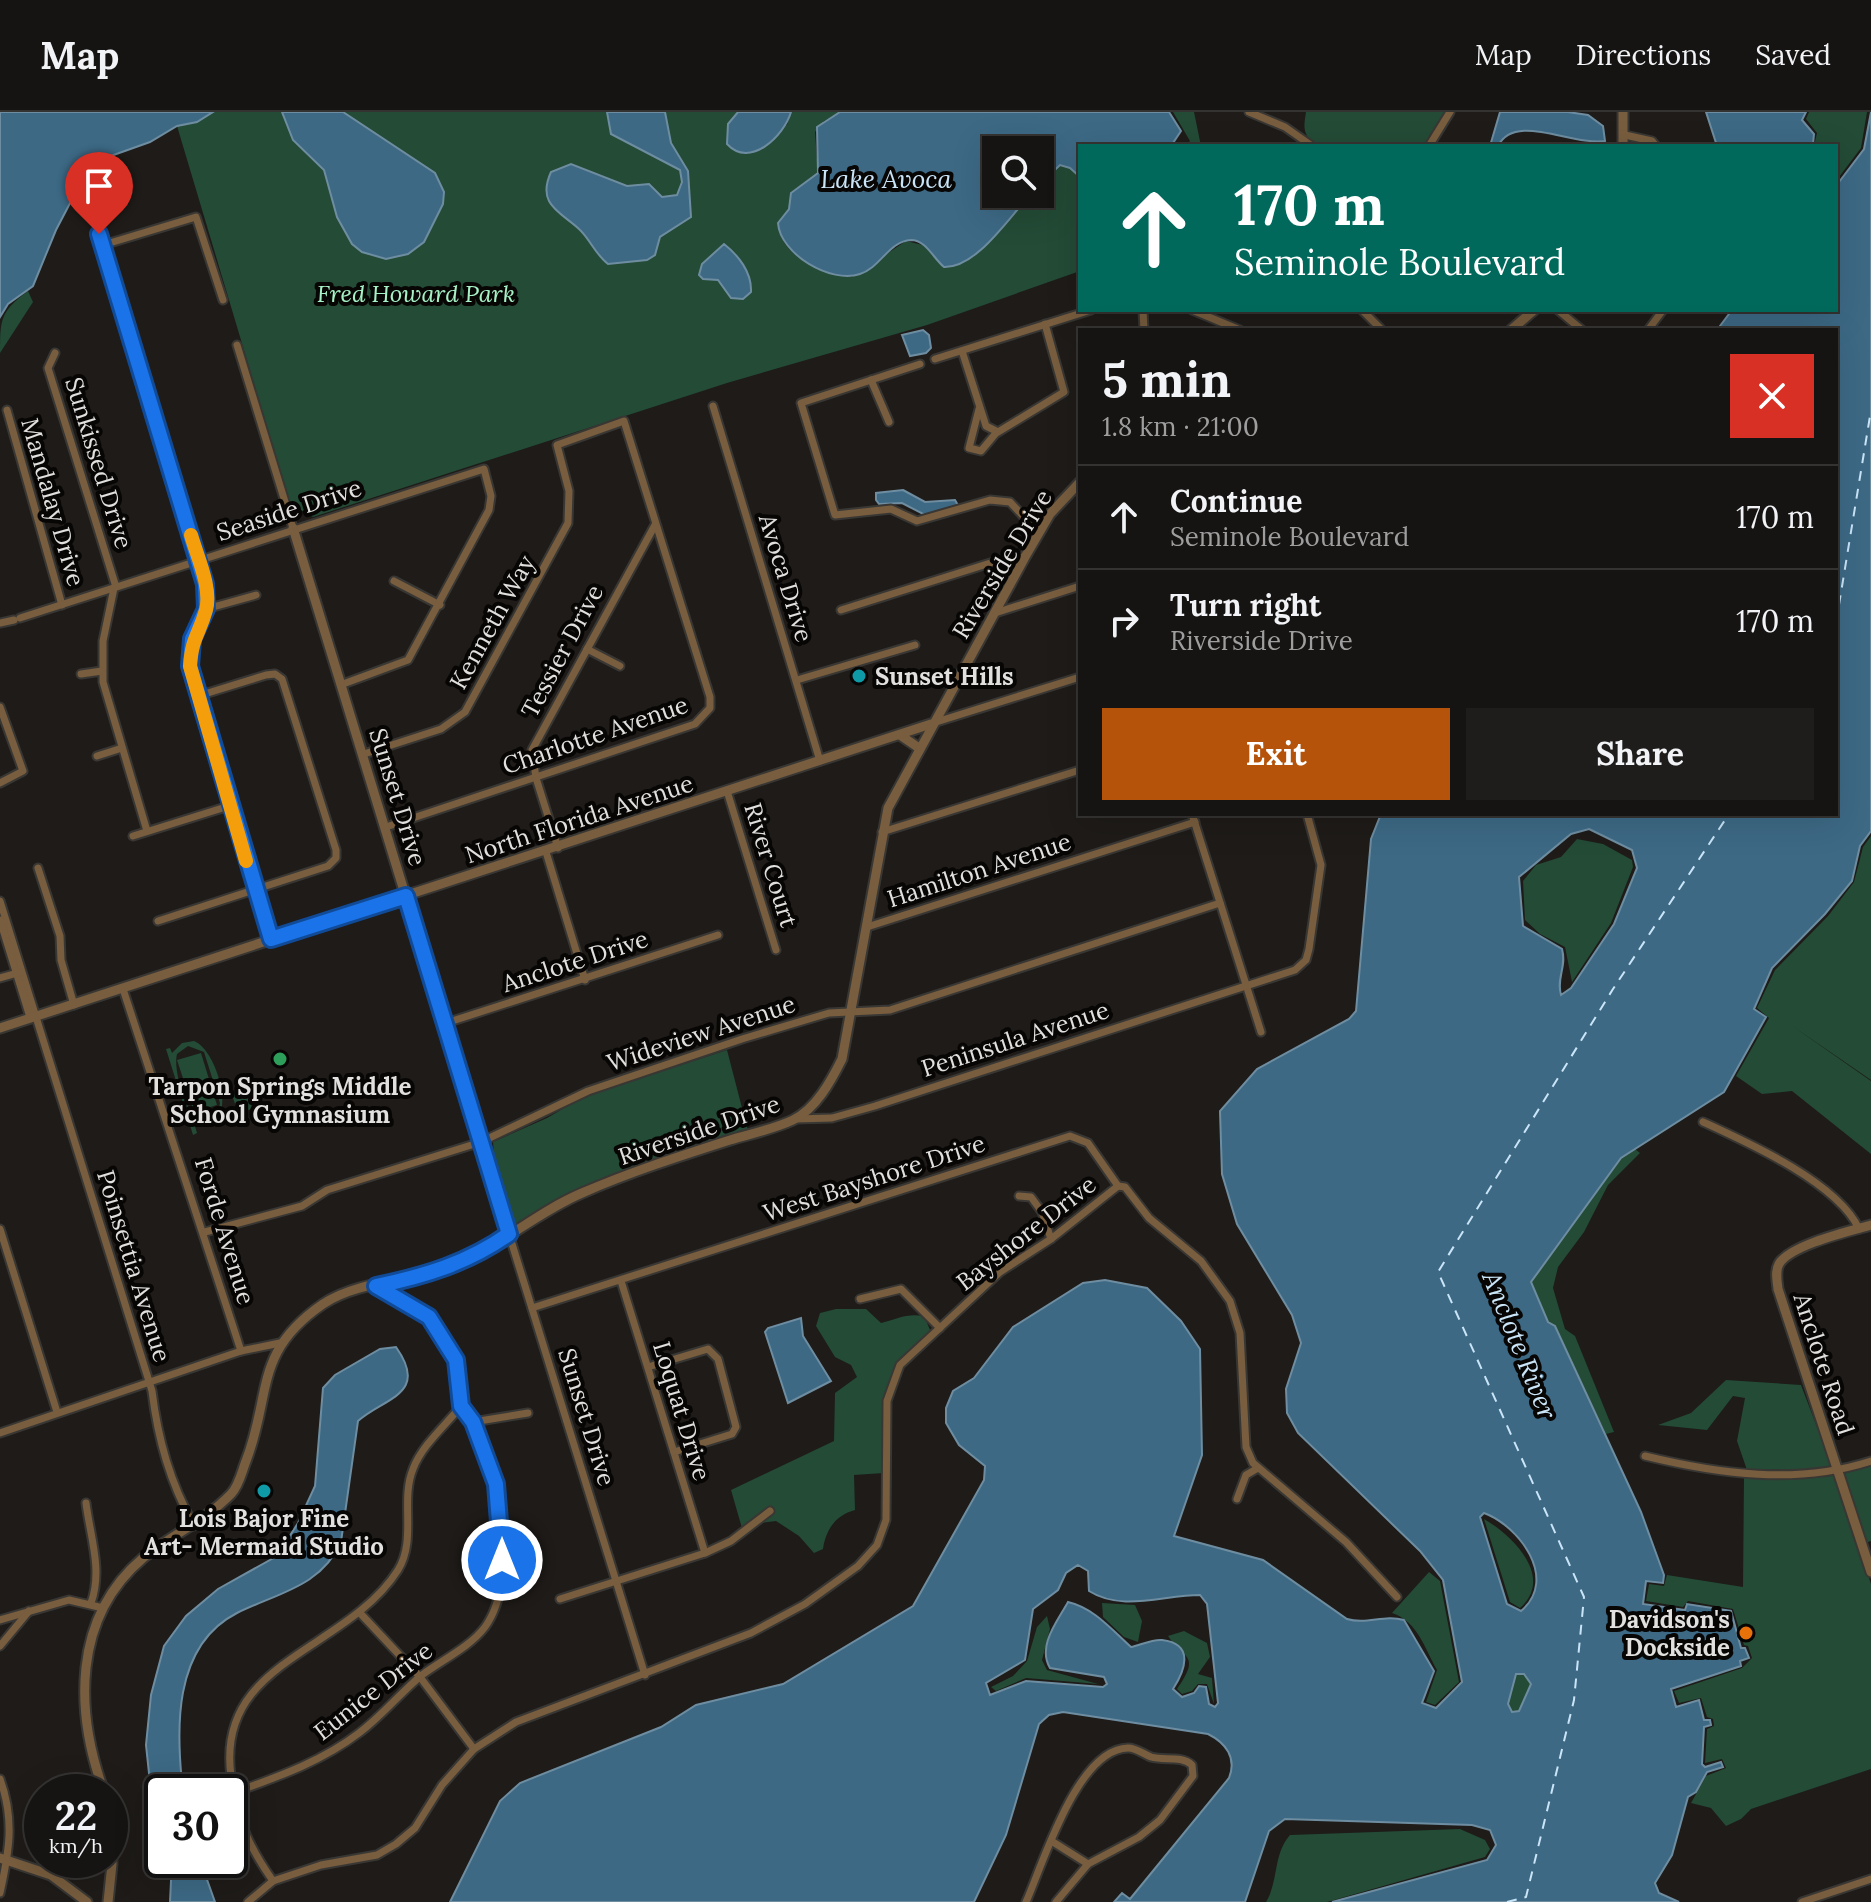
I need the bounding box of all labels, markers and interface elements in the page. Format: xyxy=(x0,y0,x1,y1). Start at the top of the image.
text: Map xyxy=(40,31,119,79)
text: Map xyxy=(1475,37,1532,73)
text: Directions xyxy=(1576,37,1711,73)
text: Saved xyxy=(1755,37,1831,73)
map controls xyxy=(982,136,1054,208)
button: search xyxy=(982,136,1054,208)
pin xyxy=(65,152,133,234)
water label: Lake Avoca xyxy=(820,162,953,195)
icon: arrive xyxy=(77,164,121,208)
text: 170 m xyxy=(1234,169,1385,240)
icon: ahead xyxy=(1102,176,1206,280)
text: Seminole Boulevard xyxy=(1234,239,1565,285)
park label: Fred Howard Park xyxy=(317,278,515,309)
text: 5 min xyxy=(1102,349,1231,410)
button: close xyxy=(1730,354,1814,438)
street label: Sunkissed Drive xyxy=(58,373,140,553)
text: 1.8 km · 21:00 xyxy=(1102,410,1259,443)
street label: Mandalay Drive xyxy=(14,414,92,590)
street label: Seaside Drive xyxy=(213,472,365,548)
text: Continue xyxy=(1170,482,1302,520)
street label: Riverside Drive xyxy=(945,484,1059,644)
icon: ahead xyxy=(1102,495,1146,539)
text: 170 m xyxy=(1736,498,1814,536)
street label: Avoca Drive xyxy=(752,509,820,646)
text: Seminole Boulevard xyxy=(1170,520,1409,553)
street label: Kenneth Way xyxy=(442,549,542,695)
street label: Tessier Drive xyxy=(514,579,610,723)
text: Turn right xyxy=(1170,586,1321,624)
icon: right xyxy=(1102,599,1146,643)
text: 170 m xyxy=(1736,602,1814,640)
text: Riverside Drive xyxy=(1170,624,1353,657)
place label: Sunset Hills xyxy=(875,661,1014,692)
marker: Sunset Hills xyxy=(850,667,868,685)
street label: Charlotte Avenue xyxy=(498,689,692,781)
button: Exit xyxy=(1102,708,1450,800)
button: Share xyxy=(1466,708,1814,800)
street label: Sunset Drive xyxy=(362,725,434,869)
street label: North Florida Avenue xyxy=(461,767,697,871)
street label: River Court xyxy=(737,799,805,932)
street label: Hamilton Avenue xyxy=(883,826,1075,914)
street label: Anclote Drive xyxy=(497,923,652,999)
street label: Wideview Avenue xyxy=(603,988,799,1078)
street label: Peninsula Avenue xyxy=(917,994,1113,1084)
marker: Tarpon Springs Middle School Gymnasium xyxy=(271,1050,289,1068)
place label: Tarpon Springs Middle School Gymnasium xyxy=(149,1071,412,1130)
street label: Riverside Drive xyxy=(614,1088,784,1172)
street label: West Bayshore Drive xyxy=(759,1127,989,1229)
street label: Forde Avenue xyxy=(188,1154,262,1308)
street label: Poinsettia Avenue xyxy=(90,1166,178,1366)
street label: Bayshore Drive xyxy=(950,1169,1102,1297)
water label: Anclote River xyxy=(1475,1265,1565,1424)
street label: Anclote Road xyxy=(1786,1288,1861,1439)
street label: Loquat Drive xyxy=(646,1338,718,1484)
street label: Sunset Drive xyxy=(551,1345,623,1489)
marker: Lois Bajor Fine Art- Mermaid Studio xyxy=(255,1482,273,1500)
place label: Lois Bajor Fine Art- Mermaid Studio xyxy=(144,1503,384,1562)
position arrow xyxy=(460,1518,544,1602)
place label: Davidson's Dockside xyxy=(1609,1604,1730,1663)
marker: Davidson's Dockside xyxy=(1737,1624,1755,1642)
street label: Eunice Drive xyxy=(307,1635,439,1747)
speed limit sign: 30 xyxy=(144,1774,248,1878)
text: 22 xyxy=(55,1790,97,1841)
text: km/h xyxy=(49,1833,103,1858)

